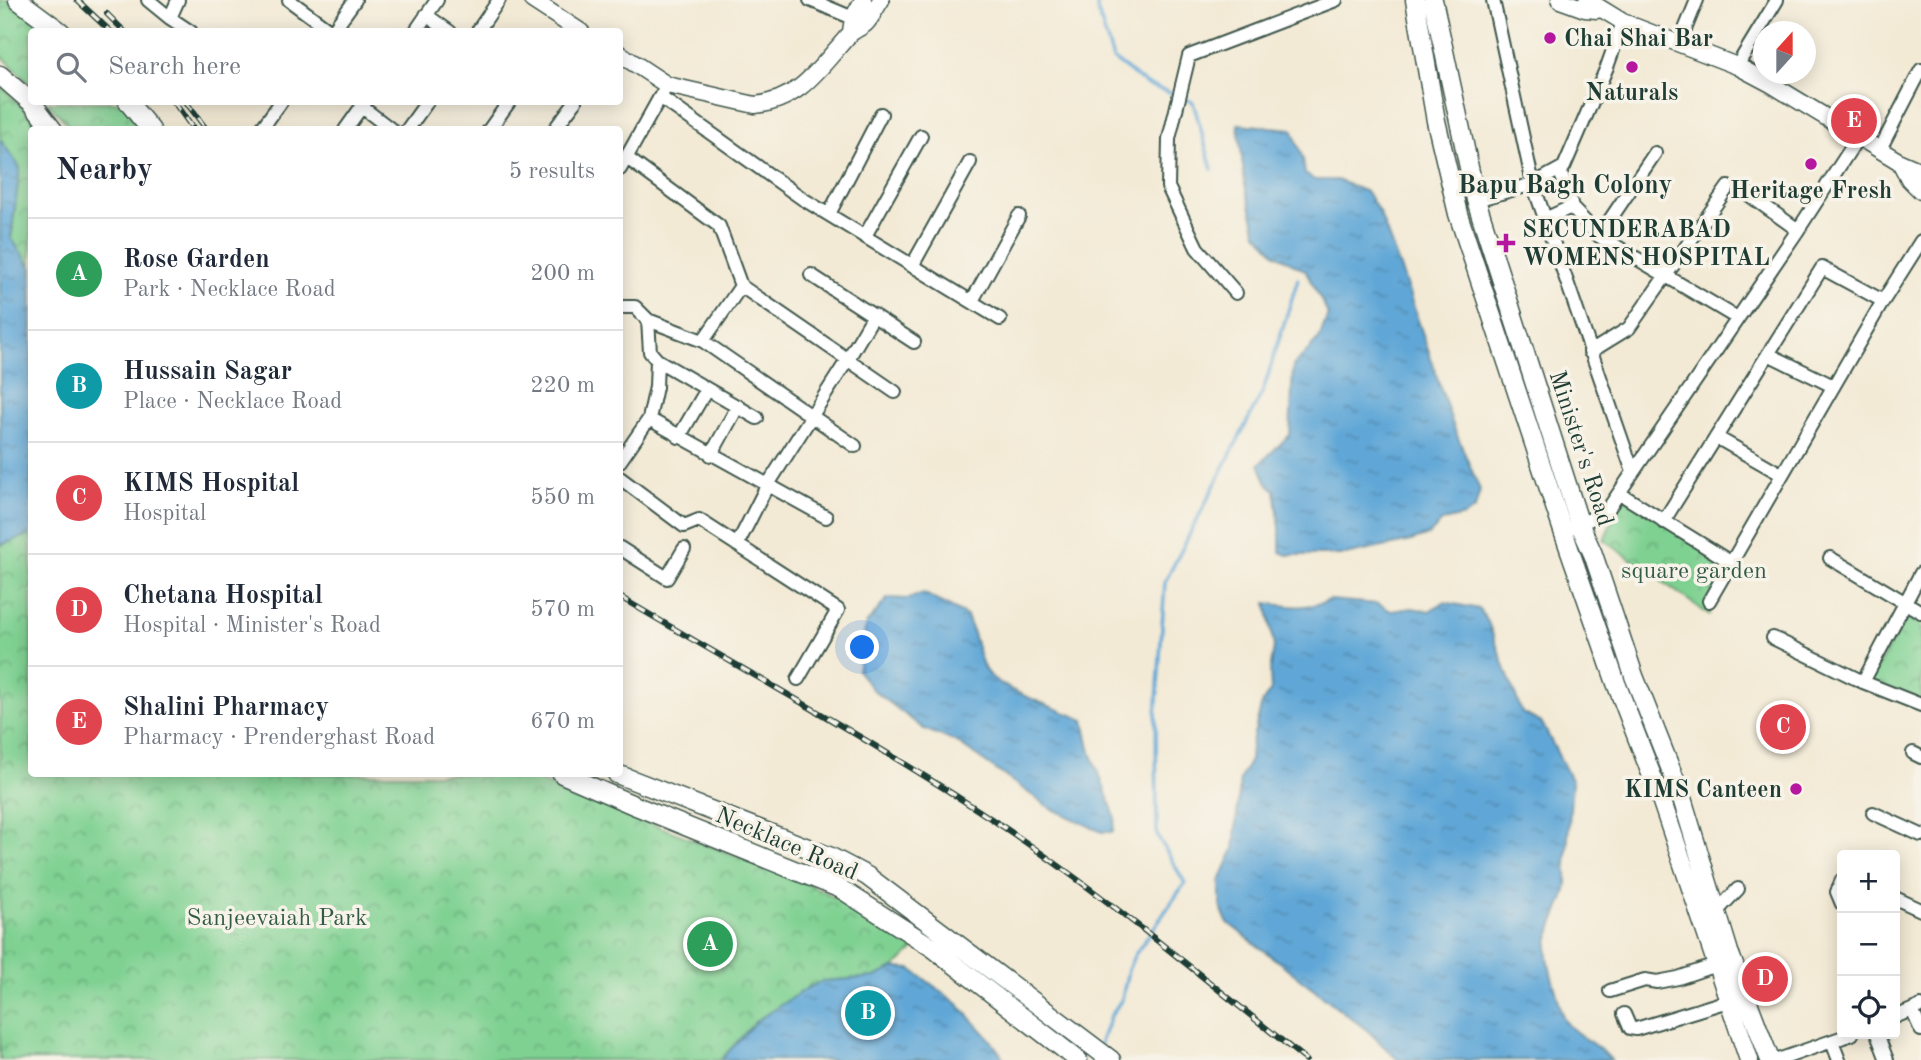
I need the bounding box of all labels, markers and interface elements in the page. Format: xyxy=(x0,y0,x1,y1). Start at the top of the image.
north arrow xyxy=(1753,21,1816,84)
search box xyxy=(28,28,623,105)
place label: Chai Shai Bar xyxy=(1564,28,1713,52)
marker: Chai Shai Bar xyxy=(1542,30,1558,46)
icon: search xyxy=(52,48,90,86)
text: Search here xyxy=(108,54,241,80)
marker: Naturals xyxy=(1624,59,1640,75)
place label: Naturals xyxy=(1586,82,1678,106)
pin: E xyxy=(1831,95,1877,147)
text: Nearby xyxy=(56,156,153,186)
marker: Heritage Fresh xyxy=(1803,156,1819,172)
text: 5 results xyxy=(509,160,595,183)
district label: Bapu Bagh Colony xyxy=(1458,173,1672,199)
place label: Heritage Fresh xyxy=(1730,180,1892,204)
place label: SECUNDERABAD WOMENS HOSPITAL xyxy=(1522,219,1770,271)
marker: SECUNDERABAD WOMENS HOSPITAL xyxy=(1496,233,1516,253)
text: Rose Garden xyxy=(123,247,270,273)
text: A xyxy=(70,262,88,285)
text: 200 m xyxy=(530,262,595,285)
text: Park · Necklace Road xyxy=(123,278,336,301)
text: Hussain Sagar xyxy=(123,359,292,385)
street label: Minister's Road xyxy=(1544,368,1617,529)
text: B xyxy=(71,374,87,397)
text: 220 m xyxy=(530,374,595,397)
text: Place · Necklace Road xyxy=(123,390,342,413)
text: KIMS Hospital xyxy=(123,471,299,497)
text: C xyxy=(71,486,87,509)
text: 550 m xyxy=(530,486,595,509)
text: Hospital xyxy=(123,502,206,525)
park label: square garden xyxy=(1621,560,1767,584)
text: Chetana Hospital xyxy=(123,583,323,609)
text: D xyxy=(70,598,88,621)
text: 570 m xyxy=(530,598,595,621)
text: Hospital · Minister's Road xyxy=(123,614,381,637)
your location xyxy=(845,630,879,664)
text: Shalini Pharmacy xyxy=(123,695,329,721)
pin: C xyxy=(1760,701,1806,753)
text: E xyxy=(71,710,87,733)
text: 670 m xyxy=(530,710,595,733)
text: Pharmacy · Prenderghast Road xyxy=(123,726,435,749)
place label: KIMS Canteen xyxy=(1624,779,1782,803)
marker: KIMS Canteen xyxy=(1788,781,1804,797)
street label: Necklace Road xyxy=(711,804,861,886)
map controls xyxy=(1837,850,1900,1039)
button: + xyxy=(1837,850,1900,913)
park label: Sanjeevaiah Park xyxy=(187,907,367,931)
button: − xyxy=(1837,913,1900,976)
pin: A xyxy=(687,918,733,970)
pin: D xyxy=(1742,953,1788,1005)
button: locate xyxy=(1837,976,1900,1039)
pin: B xyxy=(845,987,891,1039)

